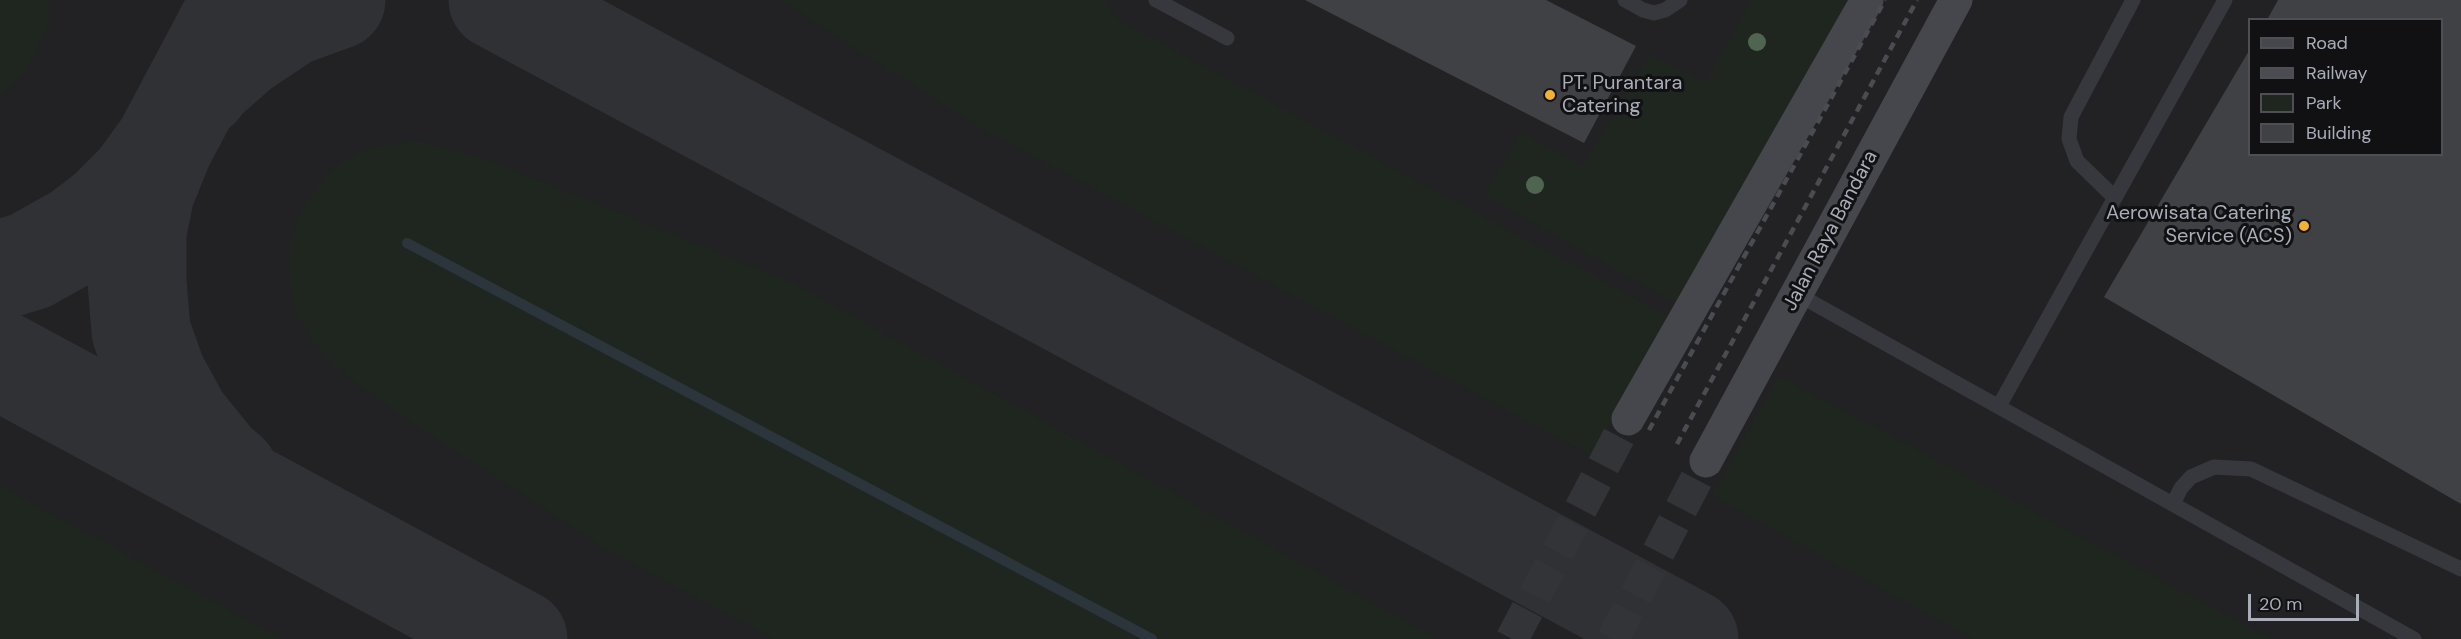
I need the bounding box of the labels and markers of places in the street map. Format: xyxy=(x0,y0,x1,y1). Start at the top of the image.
place label: PT. Purantara Catering xyxy=(1562,72,1682,119)
marker: PT. Purantara Catering xyxy=(1543,88,1557,102)
place label: Aerowisata Catering Service (ACS) xyxy=(2106,202,2292,249)
marker: Aerowisata Catering Service (ACS) xyxy=(2297,219,2311,233)

